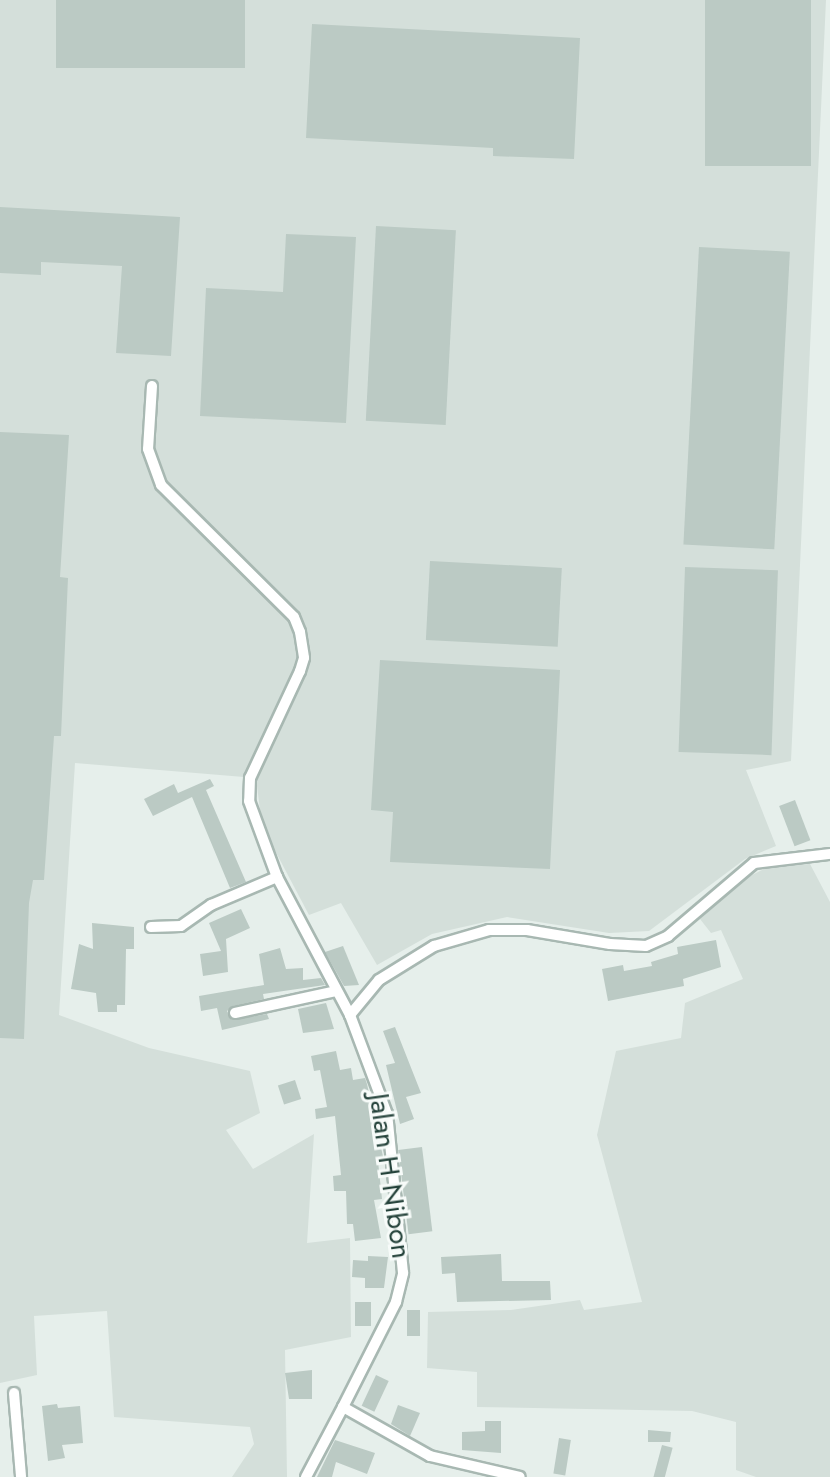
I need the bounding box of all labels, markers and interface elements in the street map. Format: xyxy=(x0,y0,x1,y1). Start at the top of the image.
street label: Jalan H Nibon xyxy=(362,1091,418,1261)

